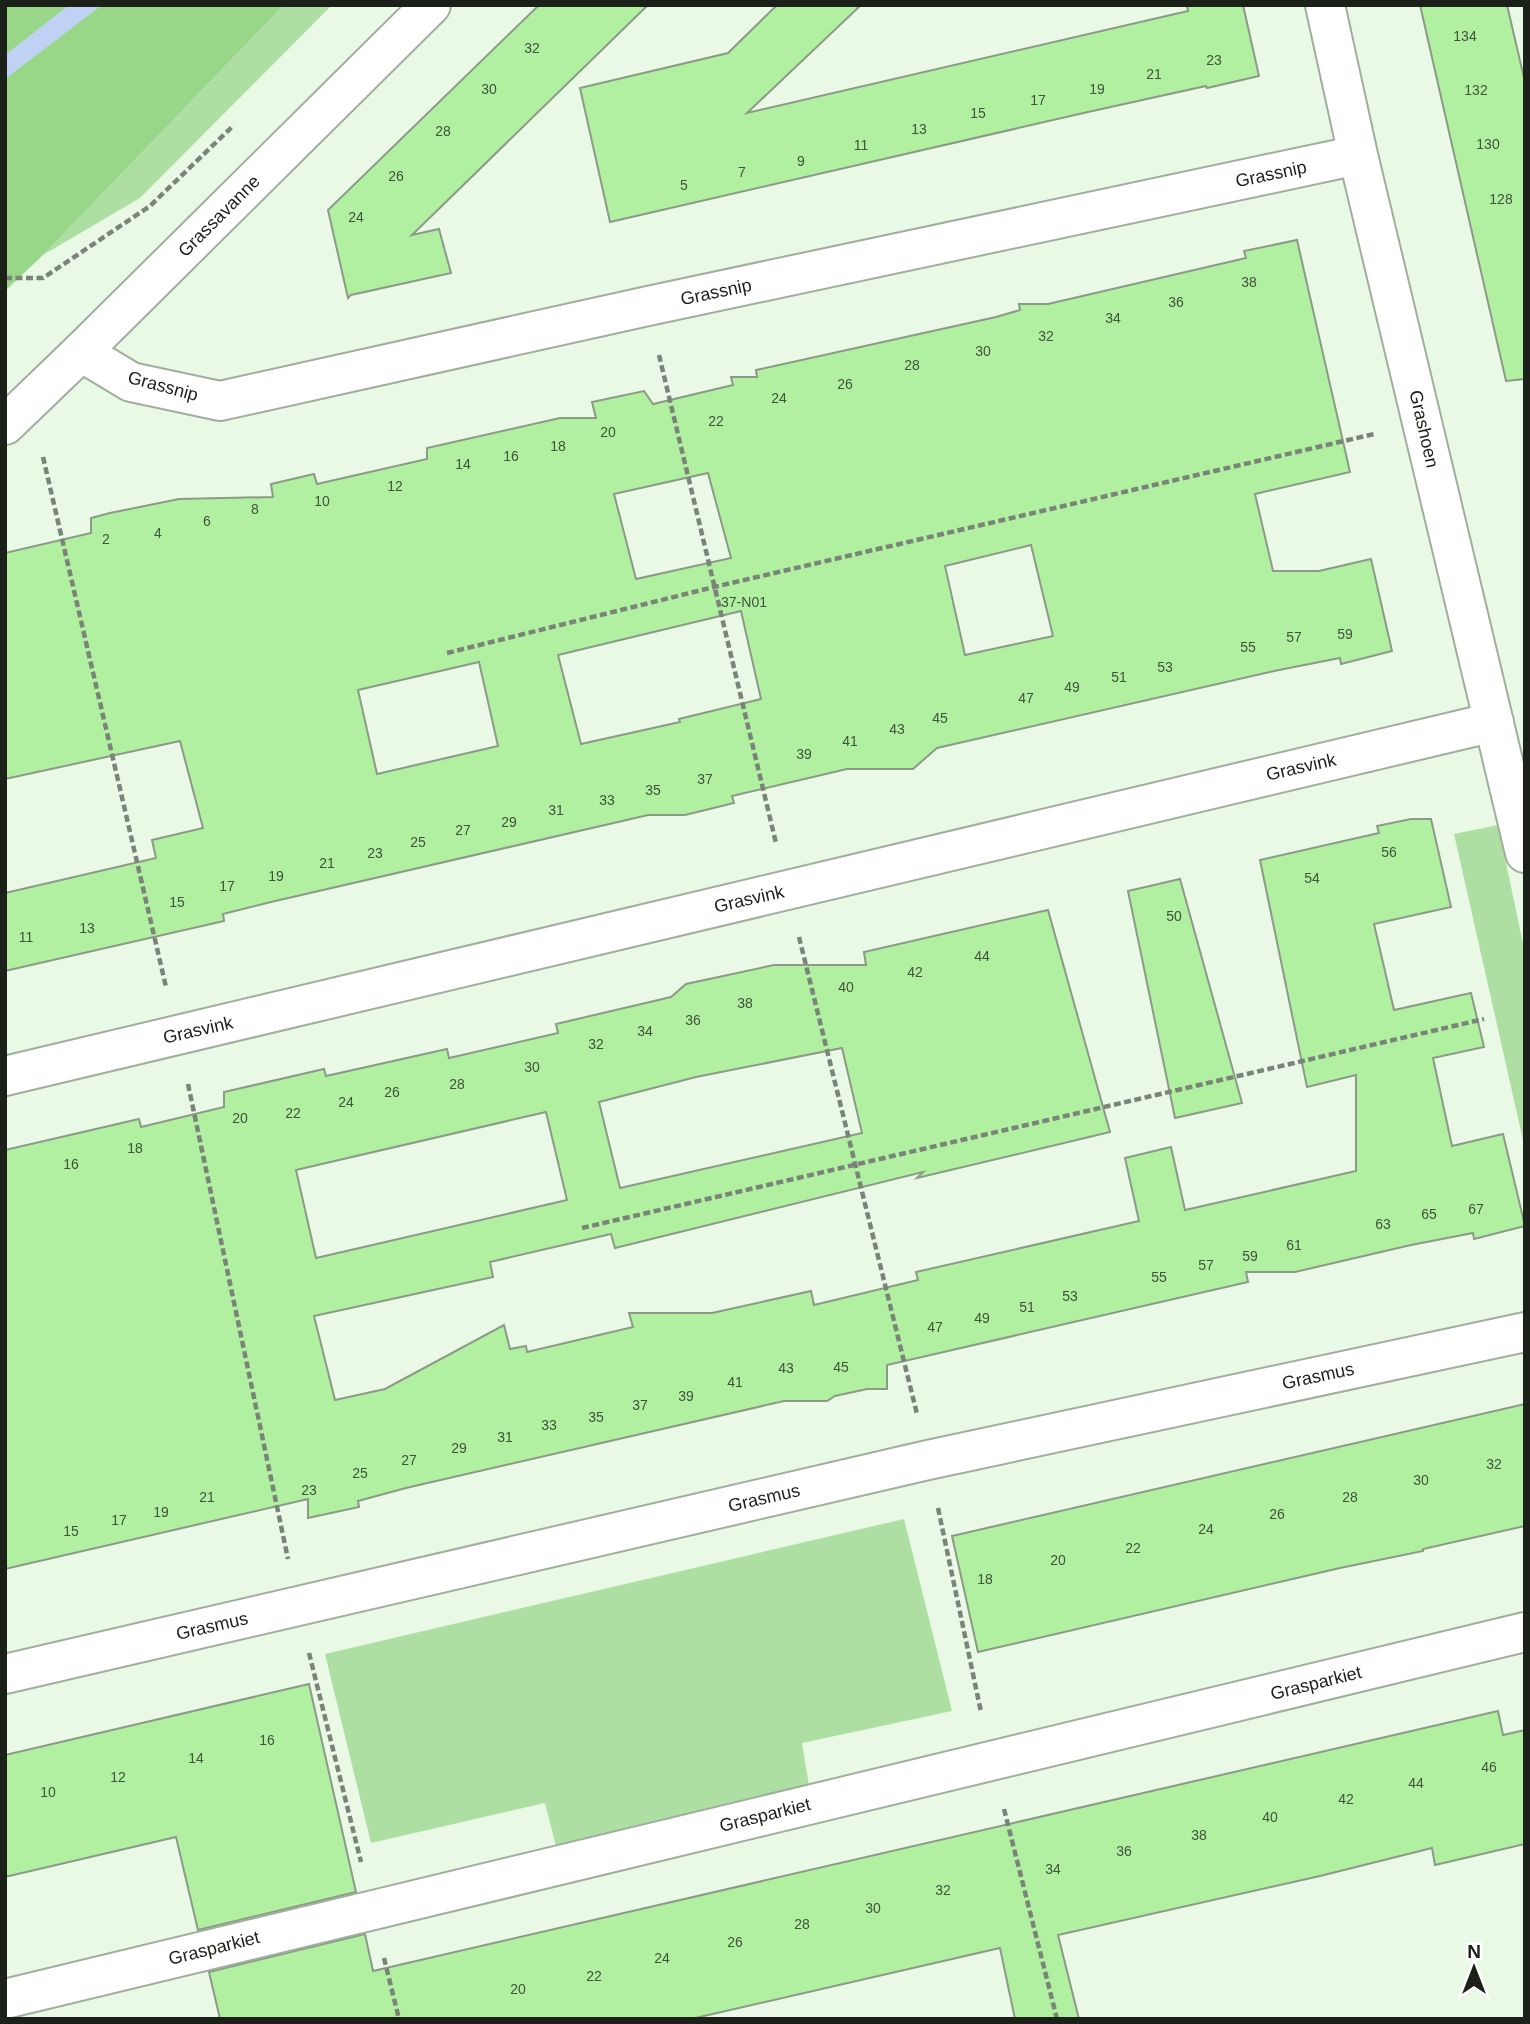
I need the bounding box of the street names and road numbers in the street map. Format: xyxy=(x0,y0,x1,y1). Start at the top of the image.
street label: Grassnip xyxy=(1234,157,1308,191)
street label: Grassavanne xyxy=(174,171,264,261)
street label: Grassnip xyxy=(679,275,753,309)
street label: Grassnip xyxy=(126,367,200,405)
street label: Grashoen xyxy=(1405,388,1443,470)
street label: Grasvink xyxy=(1264,749,1339,785)
street label: Grasvink xyxy=(712,881,787,917)
street label: Grasvink xyxy=(161,1012,236,1048)
street label: Grasmus xyxy=(1280,1359,1356,1393)
street label: Grasmus xyxy=(726,1480,802,1516)
street label: Grasmus xyxy=(174,1608,250,1644)
street label: Grasparkiet xyxy=(1268,1662,1364,1704)
street label: Grasparkiet xyxy=(717,1794,813,1836)
street label: Grasparkiet xyxy=(166,1927,262,1969)

